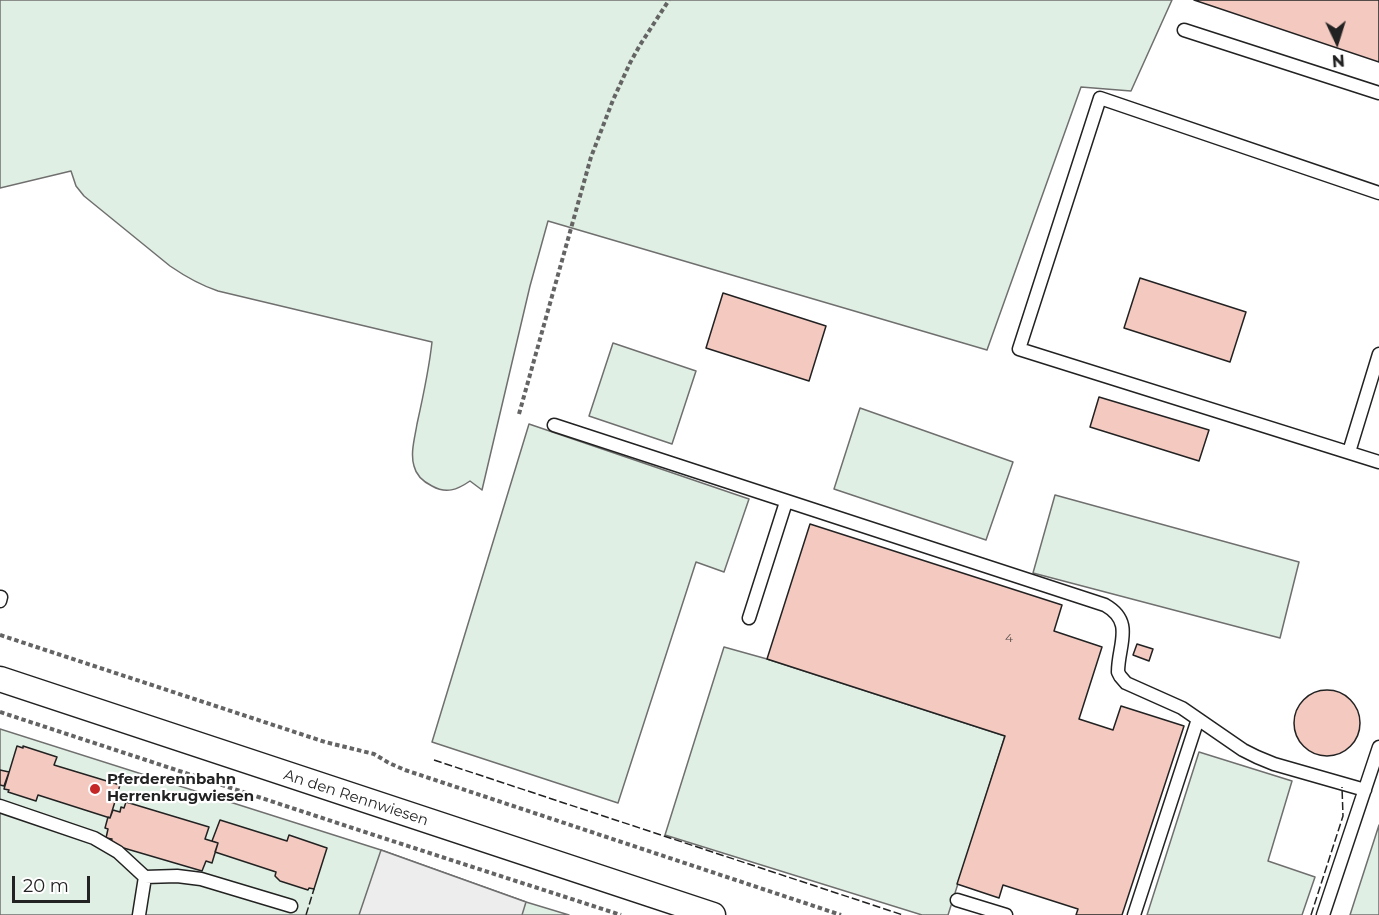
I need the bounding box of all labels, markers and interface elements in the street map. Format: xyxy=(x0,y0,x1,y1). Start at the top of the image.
north arrow xyxy=(1307,12,1367,72)
text: N xyxy=(1331,51,1345,70)
house number: 4 xyxy=(1005,631,1013,645)
street label: An den Rennwiesen xyxy=(281,766,431,830)
place label: Pferderennbahn Herrenkrugwiesen xyxy=(107,771,254,806)
marker: Pferderennbahn Herrenkrugwiesen xyxy=(88,782,102,796)
scale bar xyxy=(15,864,93,902)
text: 20 m xyxy=(23,875,69,897)

